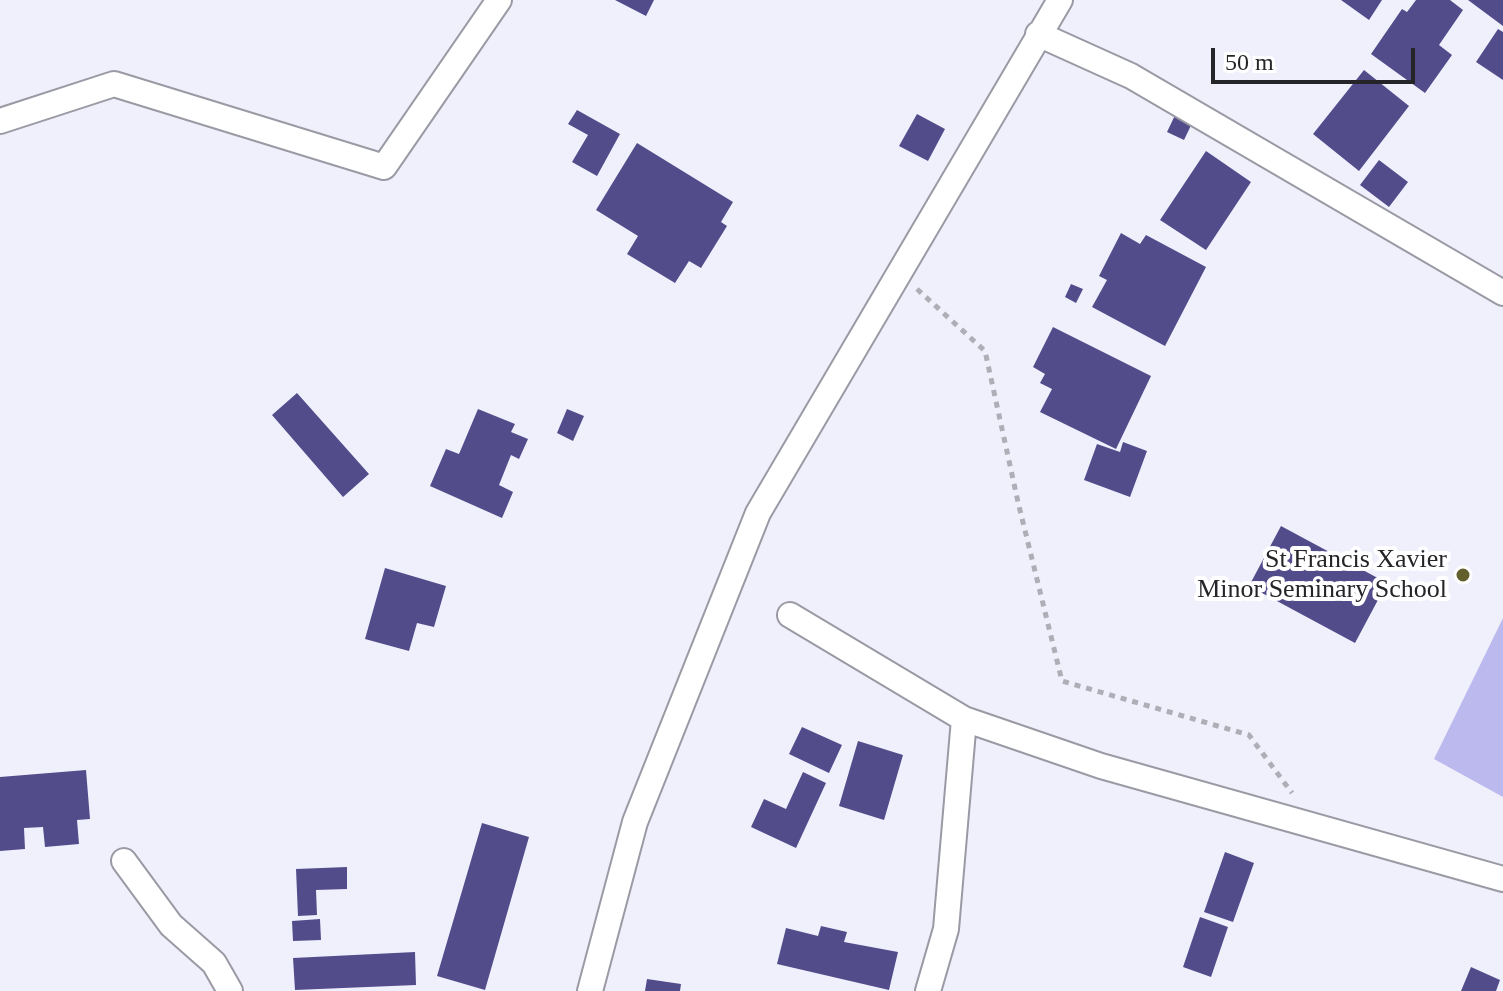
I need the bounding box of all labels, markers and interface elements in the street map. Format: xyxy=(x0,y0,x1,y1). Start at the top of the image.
scale bar xyxy=(1215,32,1419,82)
text: 50 m xyxy=(1225,49,1274,75)
place label: St Francis Xavier Minor Seminary School xyxy=(1197,544,1447,606)
marker: St Francis Xavier Minor Seminary School xyxy=(1454,566,1472,584)

